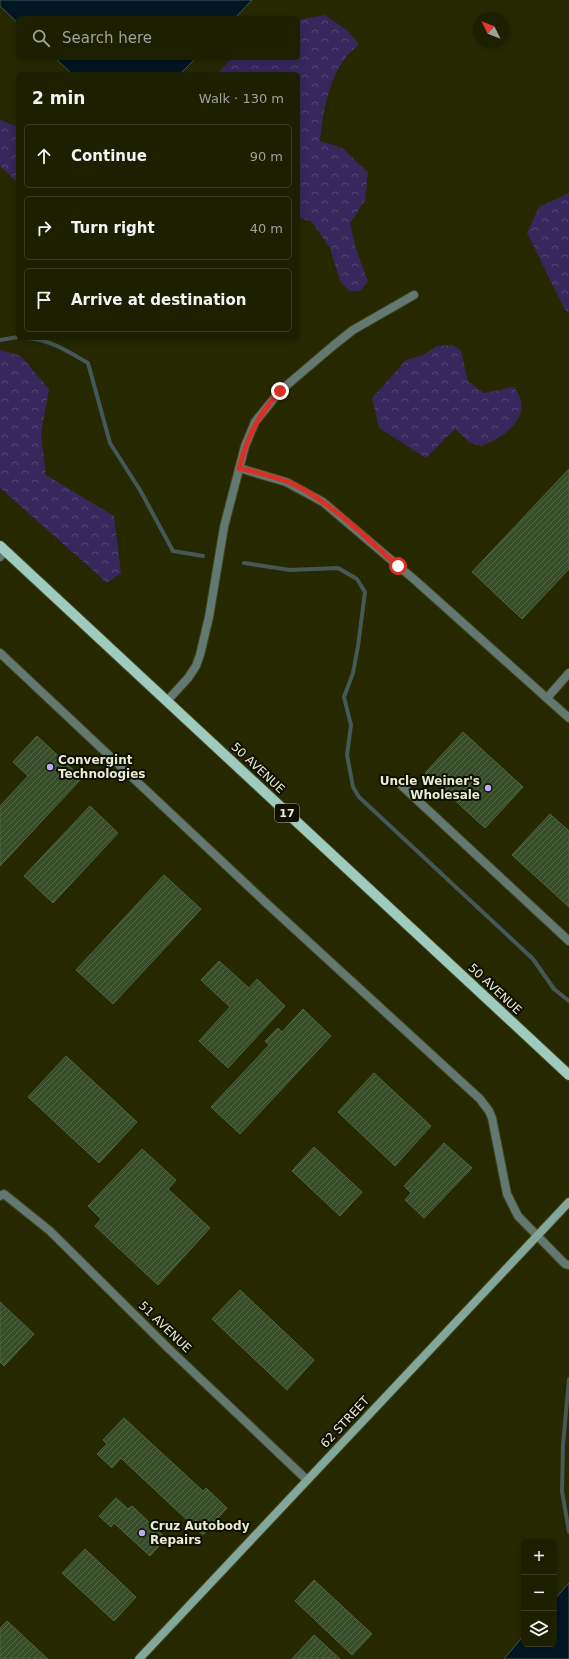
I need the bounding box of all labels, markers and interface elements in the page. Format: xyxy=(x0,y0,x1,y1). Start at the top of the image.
north arrow xyxy=(473,12,509,48)
search box xyxy=(16,16,300,60)
icon: search xyxy=(30,27,52,49)
text: Search here xyxy=(62,29,152,47)
text: 2 min xyxy=(32,88,85,108)
text: Walk · 130 m xyxy=(199,91,284,106)
icon: ahead xyxy=(33,145,55,167)
text: Continue xyxy=(71,147,147,165)
text: 90 m xyxy=(250,149,283,164)
icon: right xyxy=(33,217,55,239)
text: Turn right xyxy=(71,219,155,237)
text: 40 m xyxy=(250,221,283,236)
icon: arrive xyxy=(33,289,55,311)
text: Arrive at destination xyxy=(71,291,246,309)
route end xyxy=(271,382,289,400)
route start xyxy=(389,557,407,575)
street label: 50 AVENUE xyxy=(228,740,288,796)
place label: Convergint Technologies xyxy=(58,753,146,781)
marker: Convergint Technologies xyxy=(45,762,55,772)
place label: Uncle Weiner's Wholesale xyxy=(380,774,480,802)
marker: Uncle Weiner's Wholesale xyxy=(483,783,493,793)
road number: 17 xyxy=(275,804,299,822)
street label: 50 AVENUE xyxy=(465,961,525,1017)
street label: 51 AVENUE xyxy=(136,1298,194,1356)
street label: 62 STREET xyxy=(318,1393,373,1450)
place label: Cruz Autobody Repairs xyxy=(150,1519,250,1547)
marker: Cruz Autobody Repairs xyxy=(137,1528,147,1538)
map controls xyxy=(521,1539,557,1647)
button: + xyxy=(521,1539,557,1575)
button: − xyxy=(521,1575,557,1611)
button: layers xyxy=(521,1611,557,1647)

